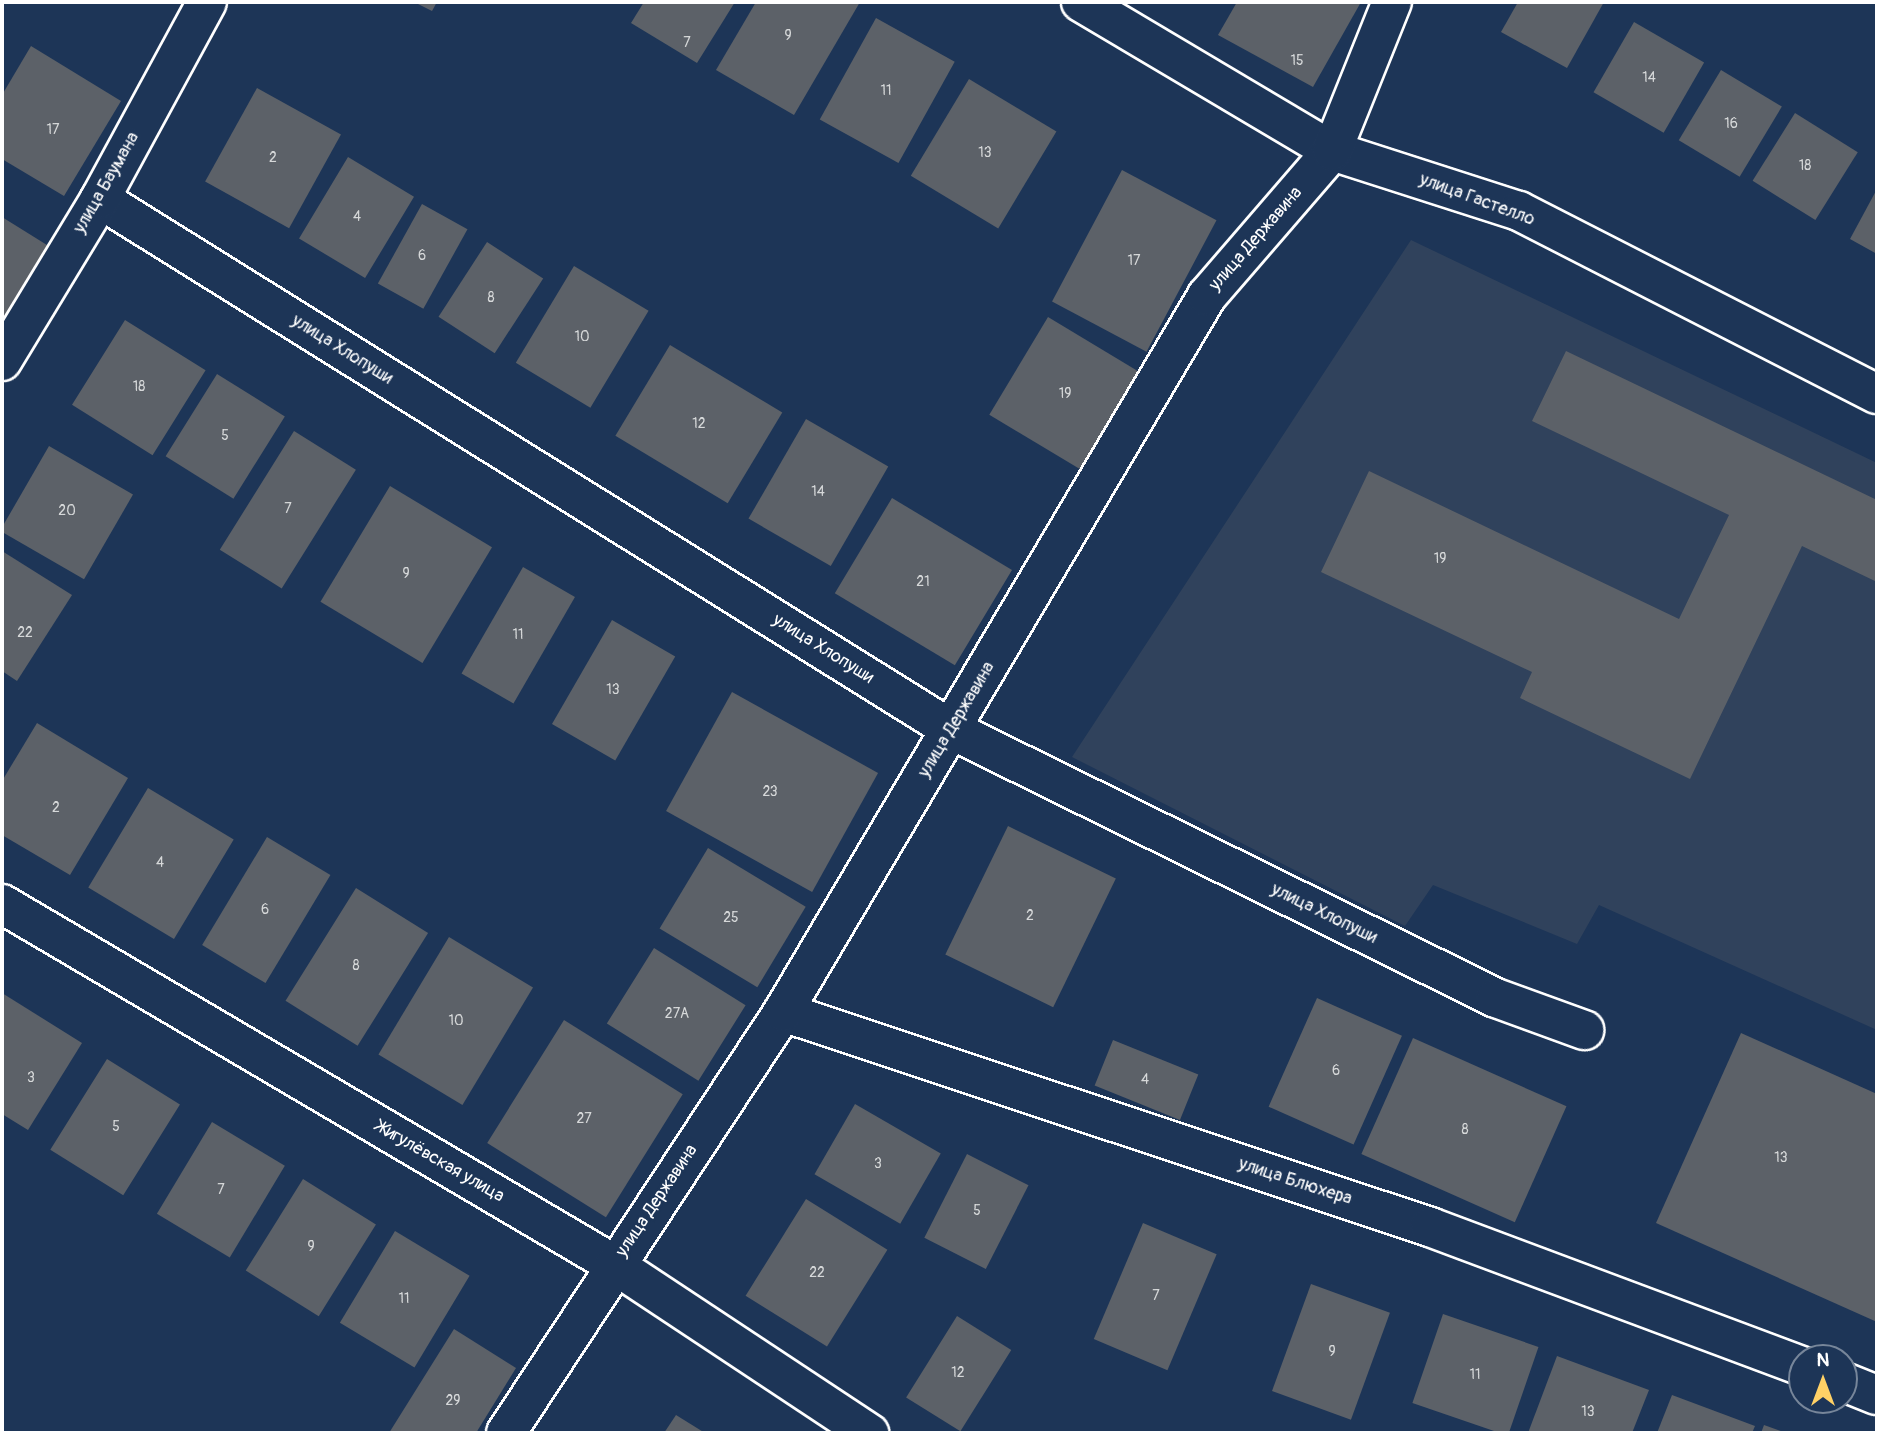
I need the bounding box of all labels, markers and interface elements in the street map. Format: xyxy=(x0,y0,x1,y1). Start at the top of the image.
house number: 9 xyxy=(784,28,792,44)
house number: 7 xyxy=(683,35,691,51)
house number: 15 xyxy=(1290,53,1304,69)
house number: 14 xyxy=(1642,70,1656,86)
house number: 11 xyxy=(881,83,891,99)
house number: 16 xyxy=(1724,116,1738,132)
house number: 17 xyxy=(47,122,59,138)
street label: улица Баумана xyxy=(69,129,145,237)
house number: 13 xyxy=(978,145,992,161)
house number: 2 xyxy=(269,150,277,166)
house number: 18 xyxy=(1799,158,1811,174)
street label: улица Гастелло xyxy=(1416,169,1538,231)
street label: улица Державина xyxy=(1205,182,1307,296)
house number: 4 xyxy=(353,209,361,225)
house number: 6 xyxy=(418,248,426,264)
house number: 17 xyxy=(1128,253,1140,269)
house number: 8 xyxy=(487,290,495,306)
street label: улица Хлопуши xyxy=(287,310,397,390)
house number: 10 xyxy=(574,329,590,345)
house number: 18 xyxy=(133,379,145,395)
house number: 19 xyxy=(1059,386,1071,402)
house number: 12 xyxy=(692,416,706,432)
house number: 5 xyxy=(221,428,229,444)
house number: 14 xyxy=(811,484,825,500)
house number: 7 xyxy=(284,501,292,517)
house number: 20 xyxy=(58,503,76,519)
house number: 19 xyxy=(1434,551,1446,567)
house number: 9 xyxy=(402,566,410,582)
house number: 21 xyxy=(916,574,930,590)
street label: улица Хлопуши xyxy=(768,609,878,689)
house number: 22 xyxy=(17,625,33,641)
house number: 11 xyxy=(513,627,523,643)
street label: улица Державина xyxy=(914,658,1000,782)
house number: 13 xyxy=(606,682,620,698)
house number: 23 xyxy=(762,784,778,800)
house number: 2 xyxy=(52,800,60,816)
house number: 4 xyxy=(156,855,164,871)
street label: улица Хлопуши xyxy=(1268,879,1380,949)
house number: 6 xyxy=(261,902,269,918)
house number: 2 xyxy=(1026,908,1034,924)
house number: 25 xyxy=(723,910,739,926)
house number: 8 xyxy=(352,958,360,974)
house number: 27А xyxy=(665,1006,689,1022)
house number: 10 xyxy=(448,1013,464,1029)
house number: 6 xyxy=(1332,1063,1340,1079)
house number: 3 xyxy=(27,1070,35,1086)
house number: 4 xyxy=(1141,1072,1149,1088)
house number: 27 xyxy=(576,1111,592,1127)
street label: Жигулёвская улица xyxy=(372,1116,508,1208)
house number: 5 xyxy=(112,1119,120,1135)
house number: 8 xyxy=(1461,1122,1469,1138)
street label: улица Державина xyxy=(611,1141,703,1261)
house number: 13 xyxy=(1774,1150,1788,1166)
street label: улица Блюхера xyxy=(1236,1154,1354,1210)
house number: 3 xyxy=(874,1156,882,1172)
house number: 7 xyxy=(217,1182,225,1198)
house number: 5 xyxy=(973,1203,981,1219)
house number: 9 xyxy=(307,1239,315,1255)
house number: 22 xyxy=(809,1265,825,1281)
house number: 7 xyxy=(1152,1288,1160,1304)
house number: 11 xyxy=(399,1291,409,1307)
house number: 9 xyxy=(1328,1344,1336,1360)
north arrow xyxy=(1788,1344,1858,1414)
text: N xyxy=(1817,1348,1829,1372)
house number: 12 xyxy=(951,1365,965,1381)
house number: 11 xyxy=(1470,1367,1480,1383)
house number: 29 xyxy=(445,1393,461,1409)
house number: 13 xyxy=(1581,1404,1595,1420)

